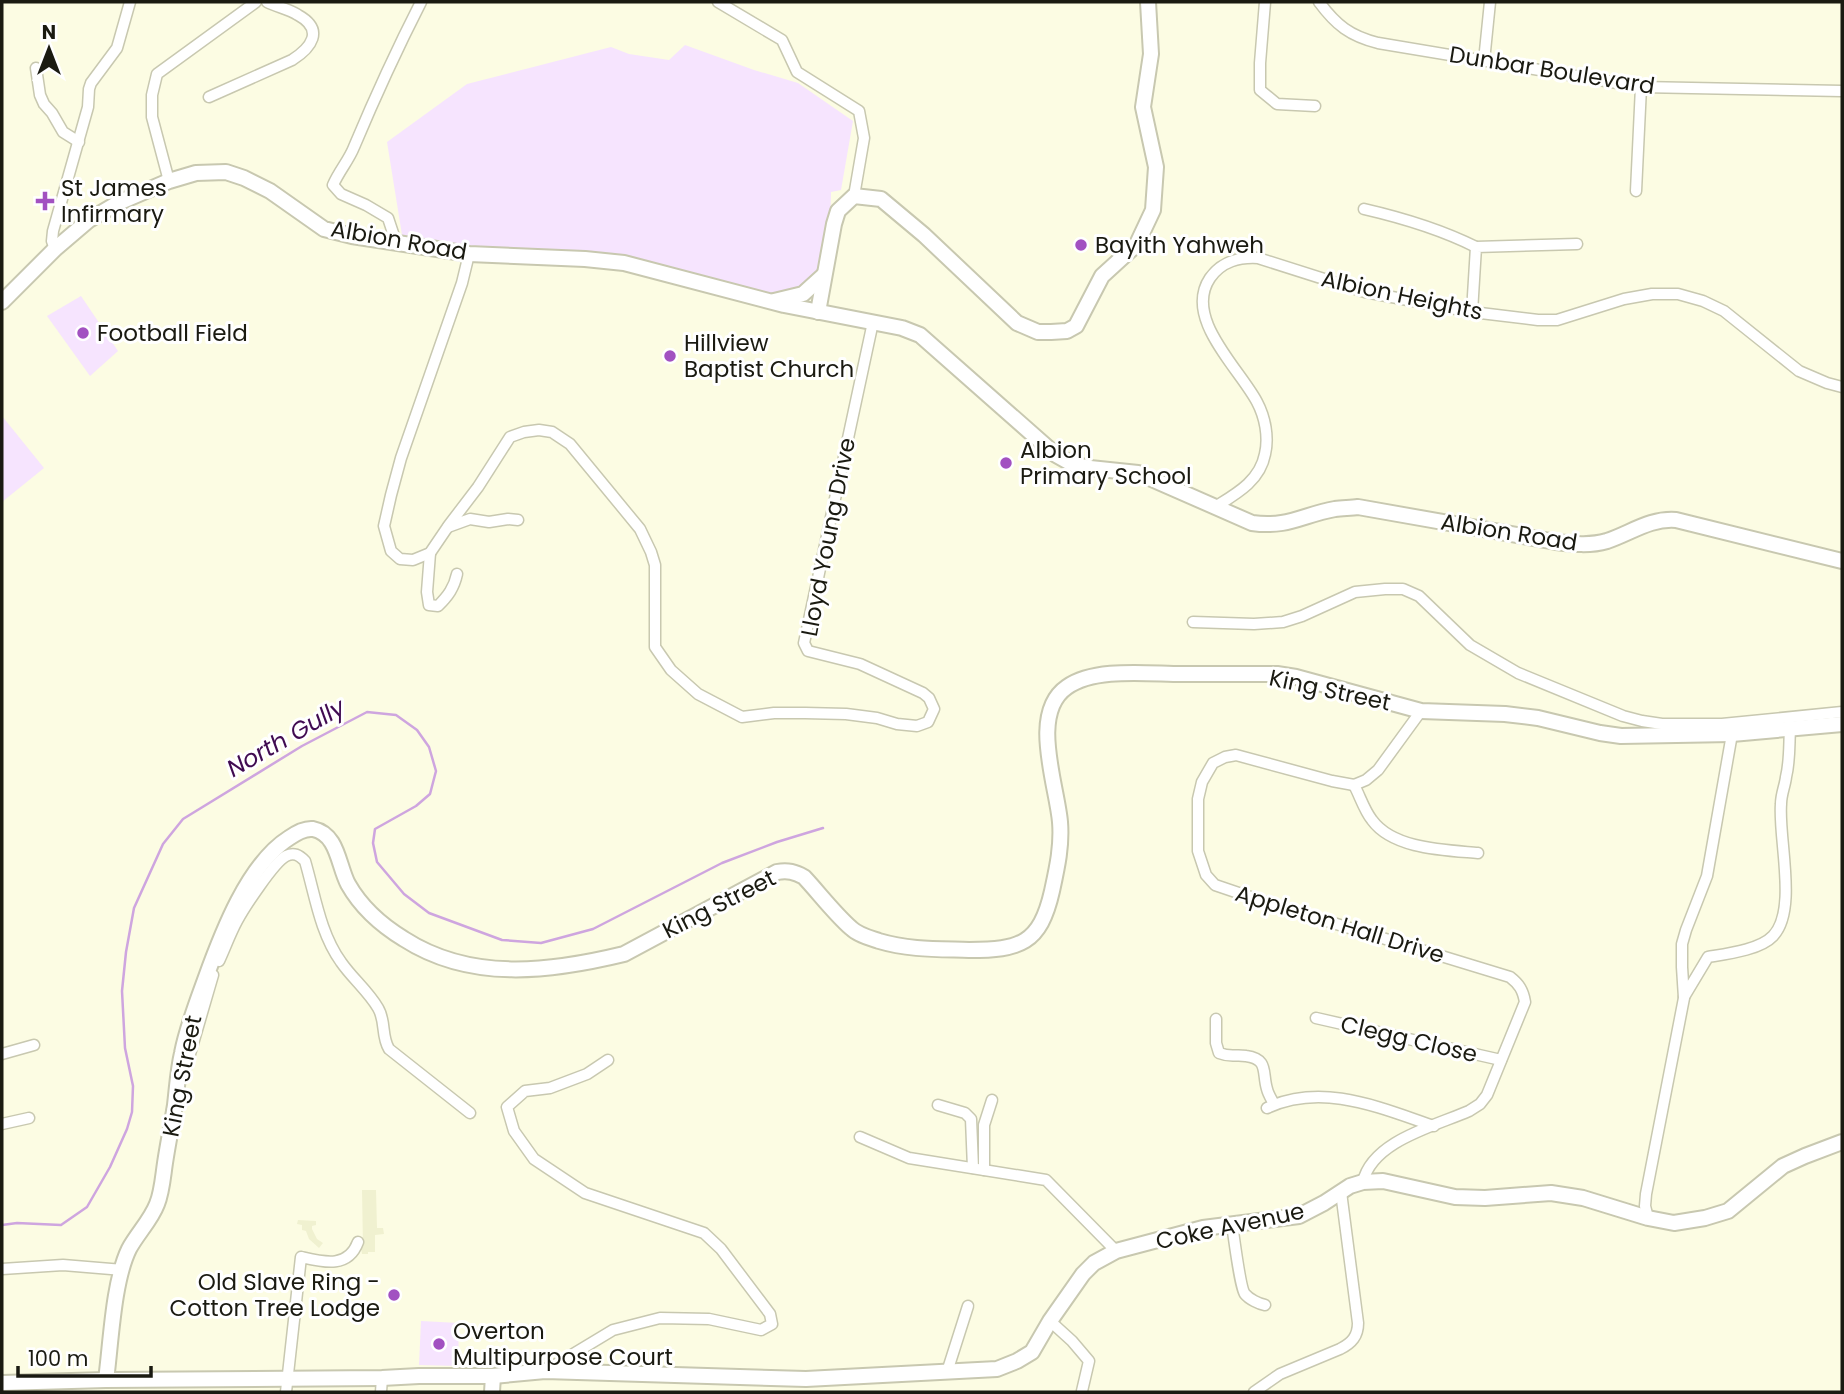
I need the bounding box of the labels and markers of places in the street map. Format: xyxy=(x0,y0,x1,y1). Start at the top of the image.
place label: St James Infirmary xyxy=(61,172,167,230)
marker: St James Infirmary xyxy=(35,191,55,211)
place label: Bayith Yahweh xyxy=(1095,229,1264,261)
marker: Bayith Yahweh xyxy=(1073,237,1089,253)
place label: Football Field xyxy=(97,317,248,349)
marker: Football Field xyxy=(75,325,91,341)
place label: Hillview Baptist Church xyxy=(684,327,854,385)
marker: Hillview Baptist Church xyxy=(662,348,678,364)
place label: Albion Primary School xyxy=(1020,434,1192,492)
marker: Albion Primary School xyxy=(998,455,1014,471)
place label: Old Slave Ring - Cotton Tree Lodge xyxy=(170,1266,380,1324)
marker: Old Slave Ring - Cotton Tree Lodge xyxy=(386,1287,402,1303)
place label: Overton Multipurpose Court xyxy=(453,1315,673,1373)
marker: Overton Multipurpose Court xyxy=(431,1336,447,1352)

